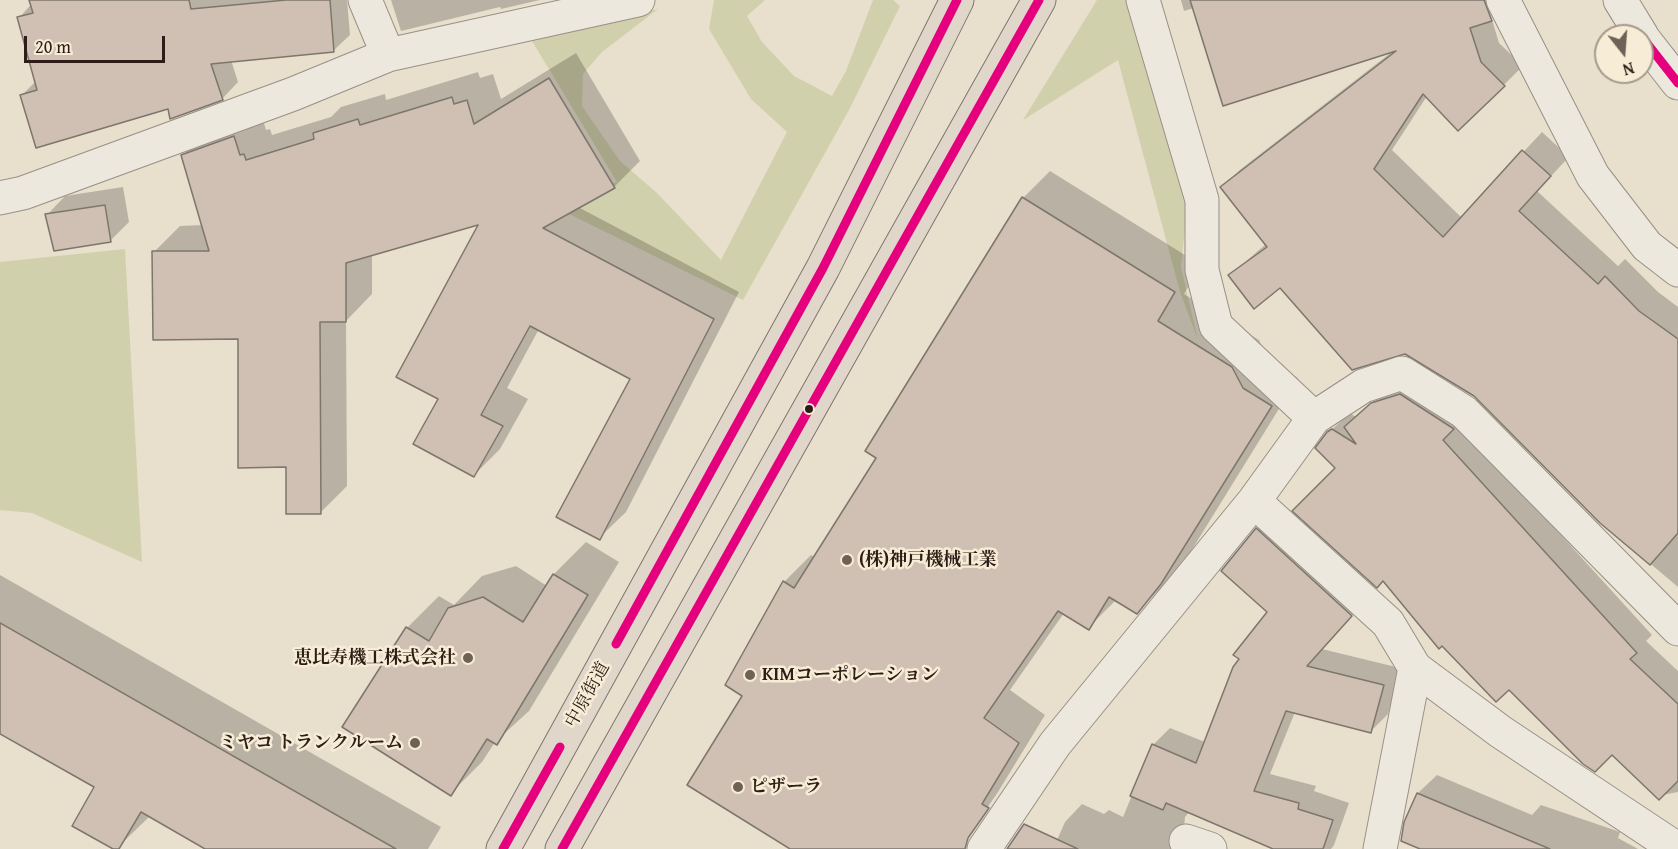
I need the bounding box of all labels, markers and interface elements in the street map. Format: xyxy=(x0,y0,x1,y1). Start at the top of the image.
scale bar xyxy=(27,24,168,62)
north arrow xyxy=(1594,24,1654,84)
text: 20 m xyxy=(35,33,71,60)
text: N xyxy=(1620,56,1637,82)
unlabelled marker xyxy=(803,403,815,415)
place label: (株)神戸機械工業 xyxy=(859,549,997,571)
marker: (株)神戸機械工業 xyxy=(840,553,854,567)
place label: 恵比寿機工株式会社 xyxy=(294,647,456,669)
marker: 恵比寿機工株式会社 xyxy=(461,651,475,665)
street label: 中原街道 xyxy=(561,658,615,732)
place label: KIMコーポレーション xyxy=(762,664,939,686)
marker: KIMコーポレーション xyxy=(743,668,757,682)
place label: ミヤコ トランクルーム xyxy=(219,732,403,754)
marker: ミヤコ トランクルーム xyxy=(408,736,422,750)
place label: ピザーラ xyxy=(750,776,822,798)
marker: ピザーラ xyxy=(731,780,745,794)

